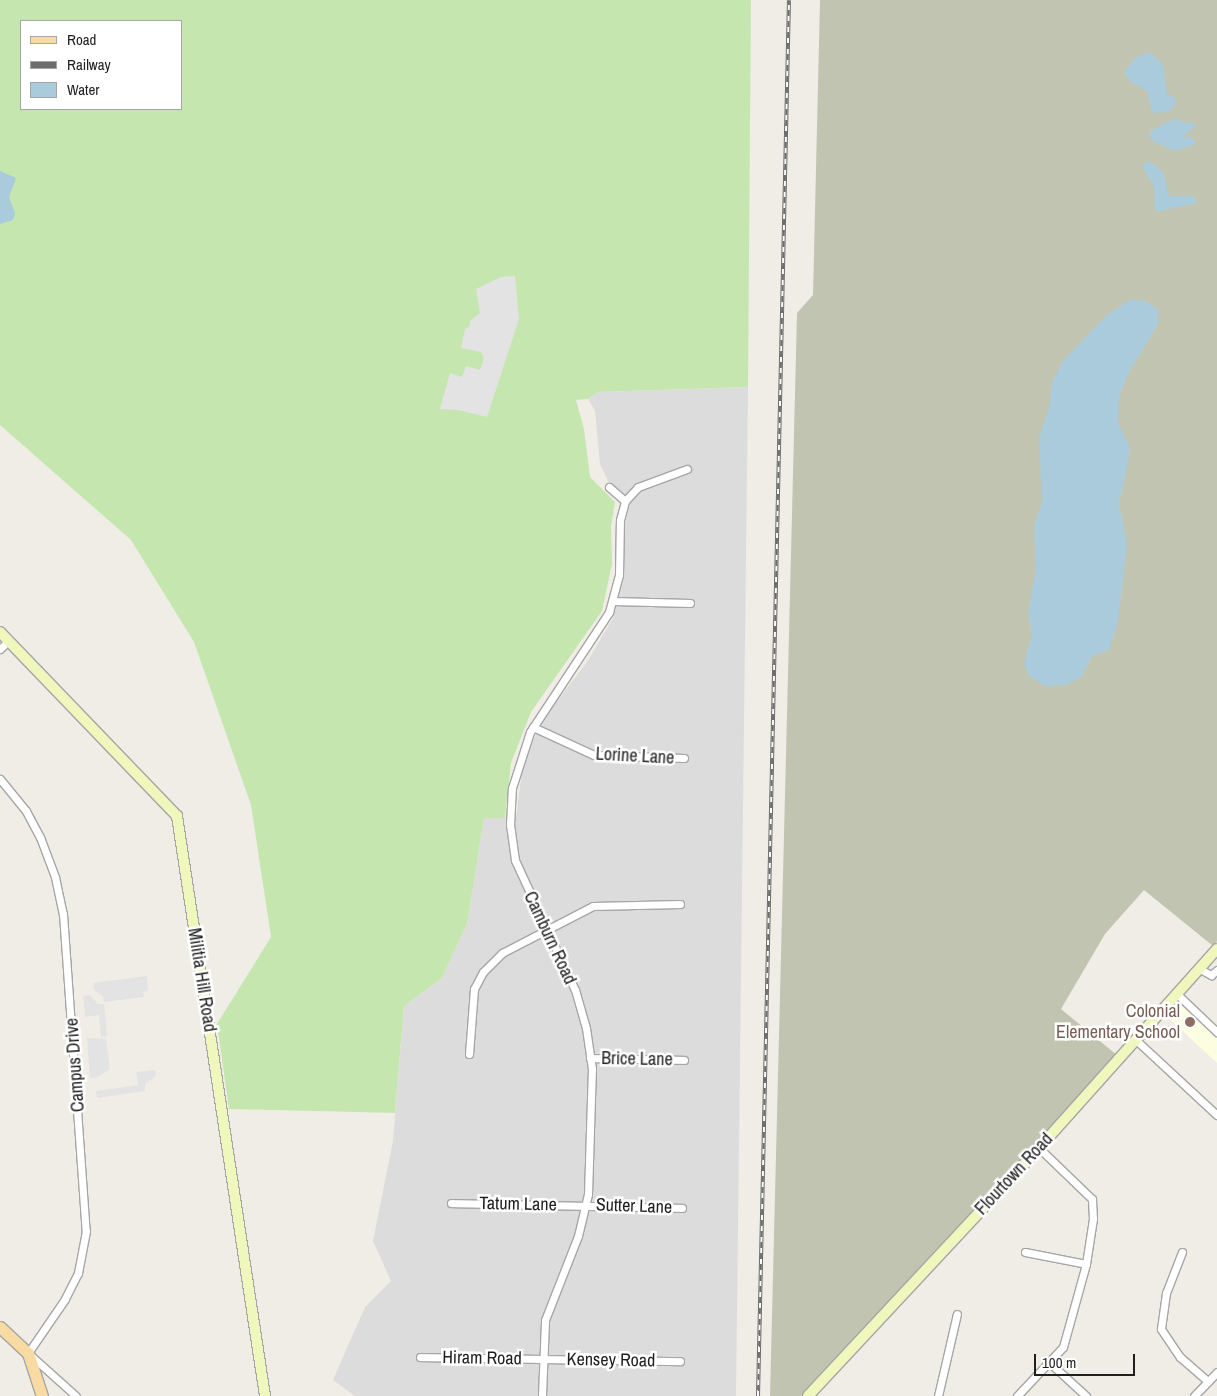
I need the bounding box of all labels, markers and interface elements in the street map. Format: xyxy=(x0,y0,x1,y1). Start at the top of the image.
legend xyxy=(20,20,182,110)
text: Road xyxy=(67,29,96,50)
text: Railway xyxy=(67,54,111,75)
text: Water xyxy=(67,79,99,100)
street label: Lorine Lane xyxy=(595,743,675,769)
street label: Camburn Road xyxy=(519,888,581,988)
street label: Militia Hill Road xyxy=(183,926,221,1034)
place label: Colonial Elementary School xyxy=(1056,1001,1180,1044)
marker: Colonial Elementary School xyxy=(1184,1016,1196,1028)
street label: Campus Drive xyxy=(61,1017,89,1113)
street label: Brice Lane xyxy=(601,1048,673,1070)
street label: Flourtown Road xyxy=(971,1129,1057,1219)
street label: Tatum Lane xyxy=(479,1193,557,1215)
street label: Sutter Lane xyxy=(595,1194,673,1218)
scale bar xyxy=(1037,1344,1138,1376)
street label: Hiram Road xyxy=(442,1347,522,1369)
street label: Kensey Road xyxy=(567,1348,655,1372)
text: 100 m xyxy=(1042,1352,1076,1373)

